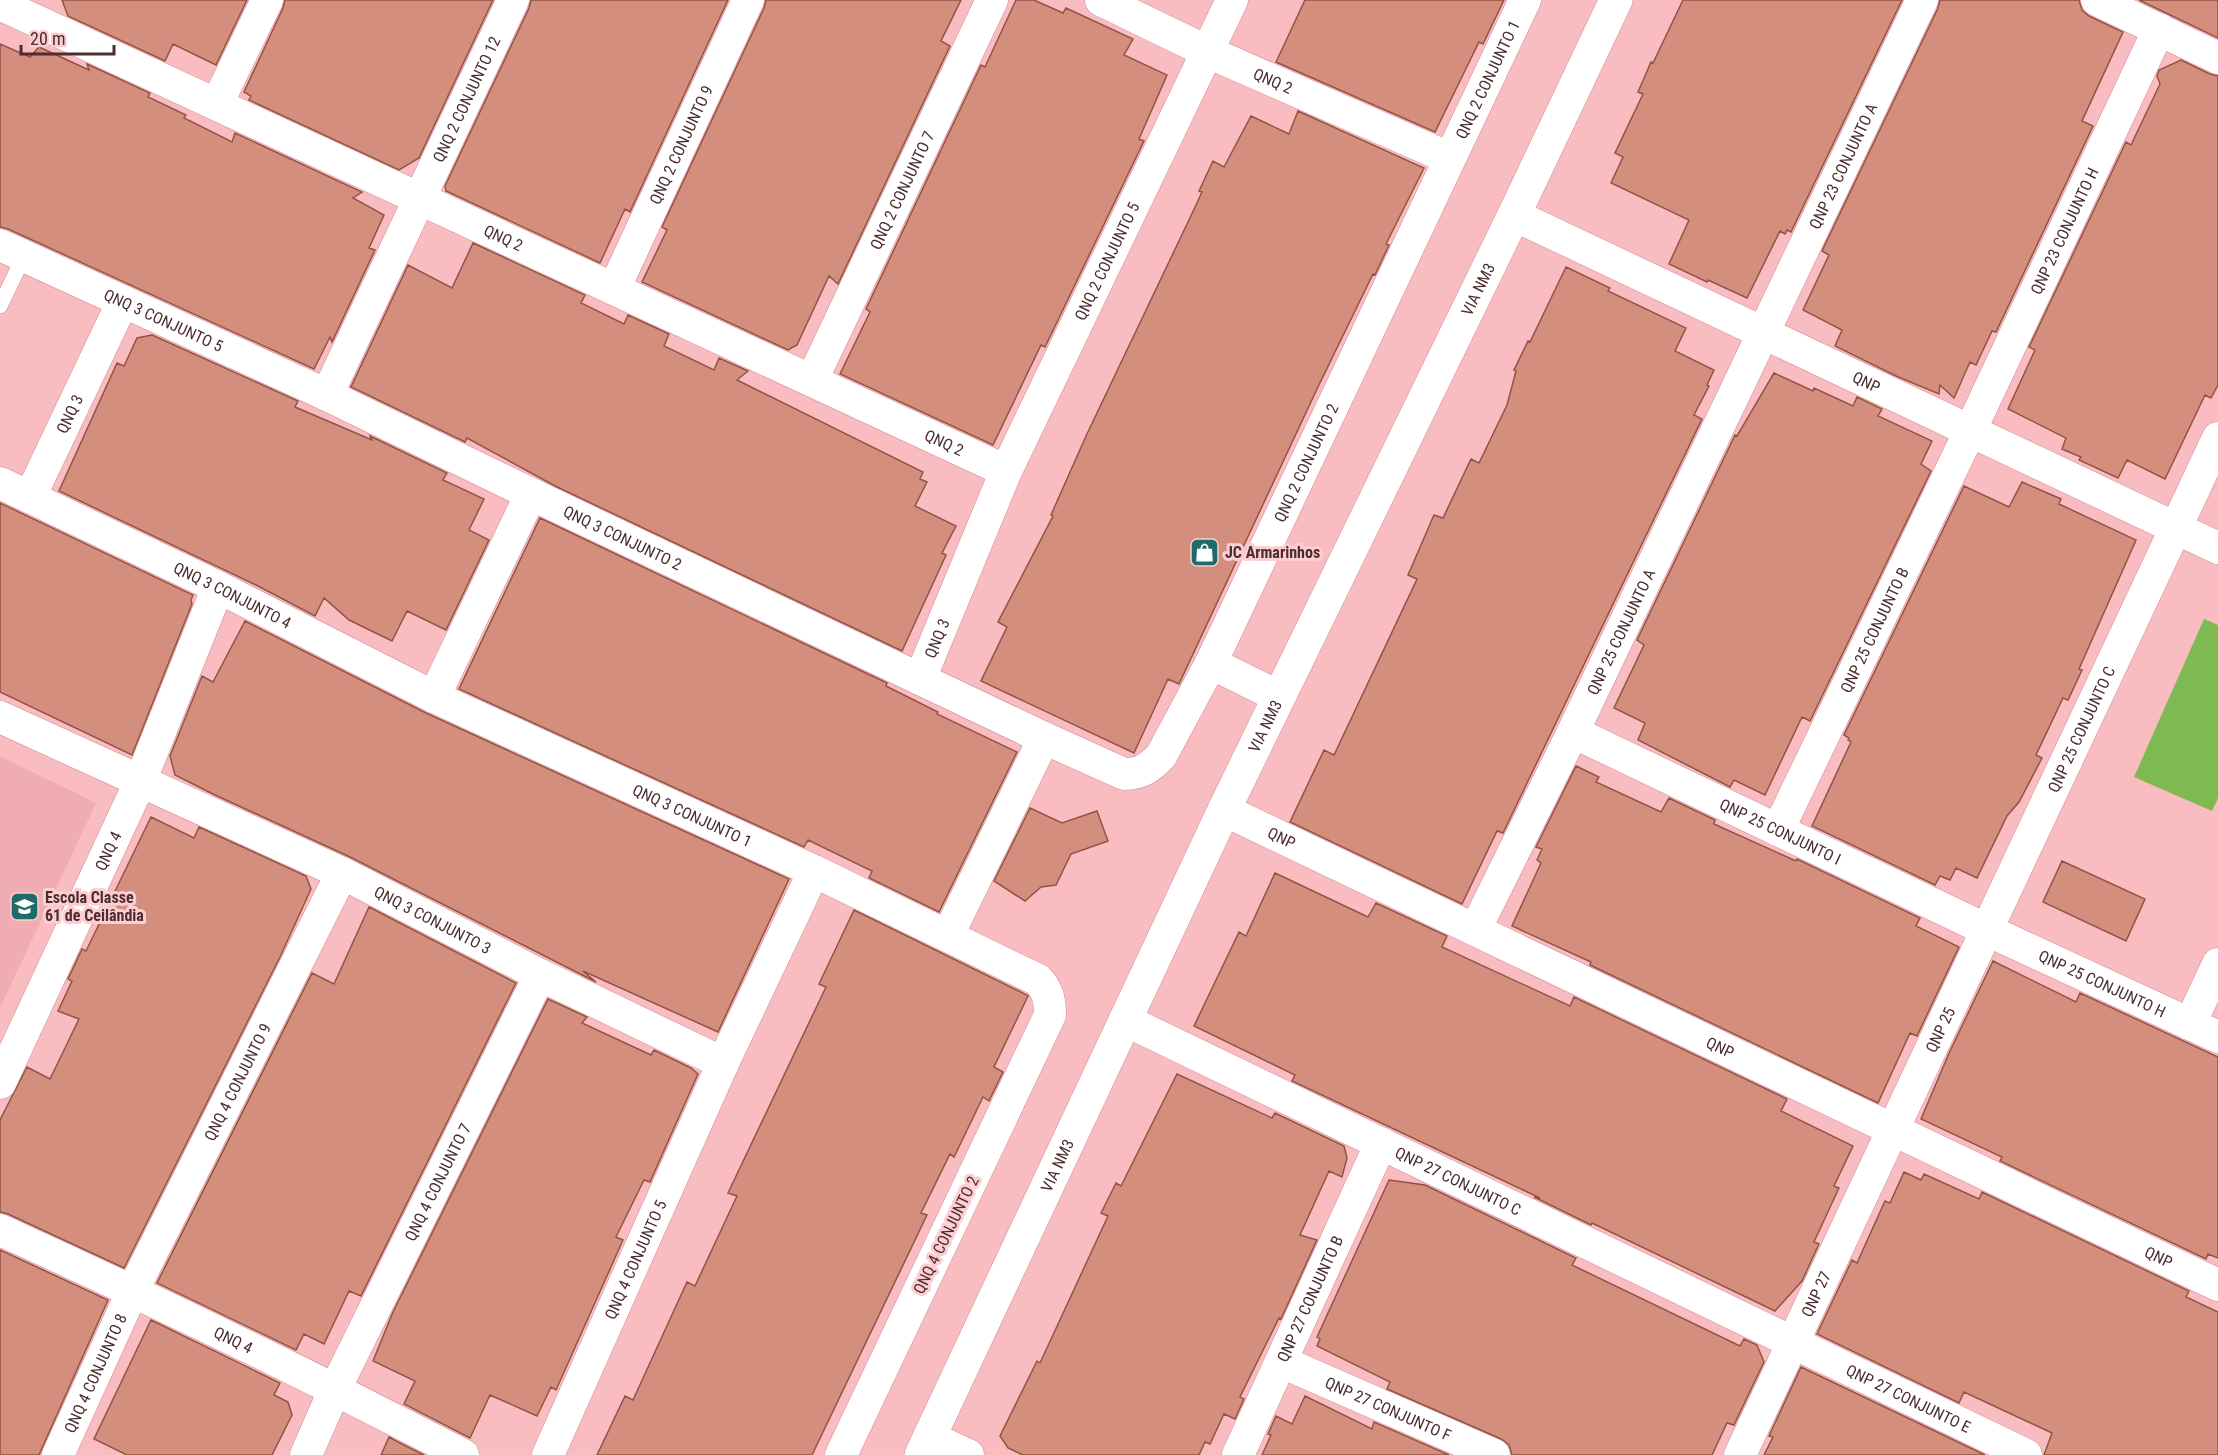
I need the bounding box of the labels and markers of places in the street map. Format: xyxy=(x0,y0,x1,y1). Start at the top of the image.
shop icon: JC Armarinhos xyxy=(1188,536,1220,568)
place label: JC Armarinhos xyxy=(1225,543,1320,562)
place label: Escola Classe 61 de Ceilândia xyxy=(45,888,144,925)
school or university icon: Escola Classe 61 de Ceilândia xyxy=(8,890,40,922)

